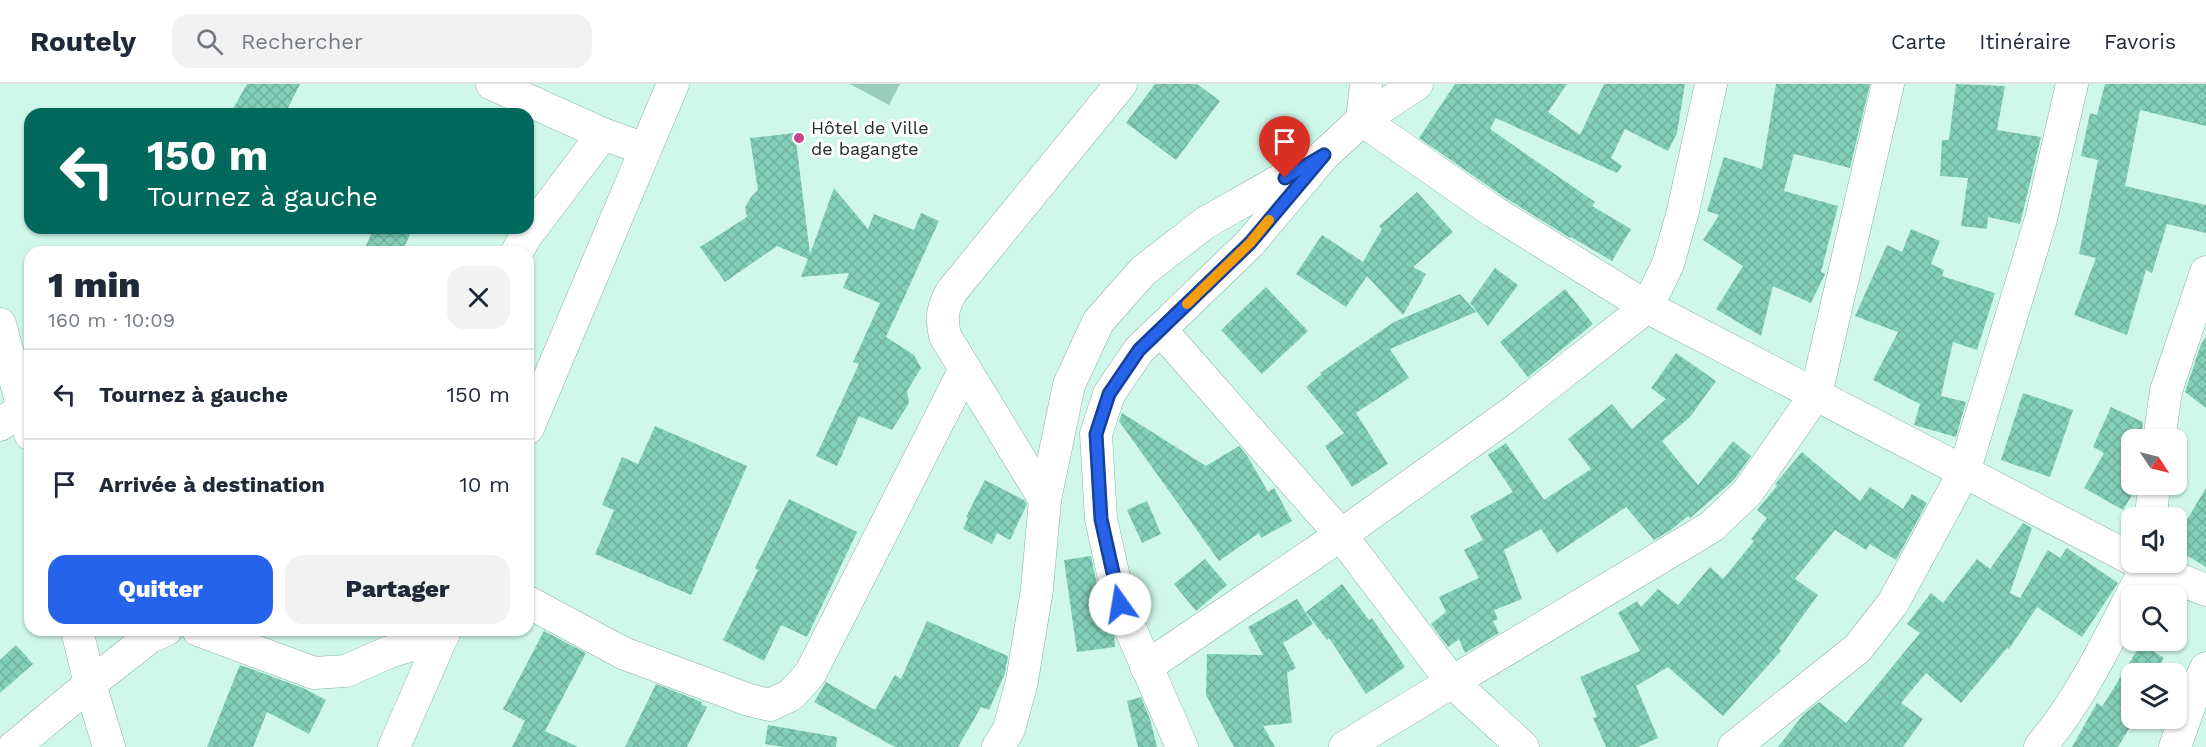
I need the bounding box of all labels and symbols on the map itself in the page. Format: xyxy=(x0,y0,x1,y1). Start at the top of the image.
pin xyxy=(1259,116,1310,178)
place label: Hôtel de Ville de bagangte xyxy=(811,117,929,159)
marker: Hôtel de Ville de bagangte xyxy=(792,131,806,145)
north arrow xyxy=(2121,429,2187,495)
position arrow xyxy=(1088,572,1152,636)

